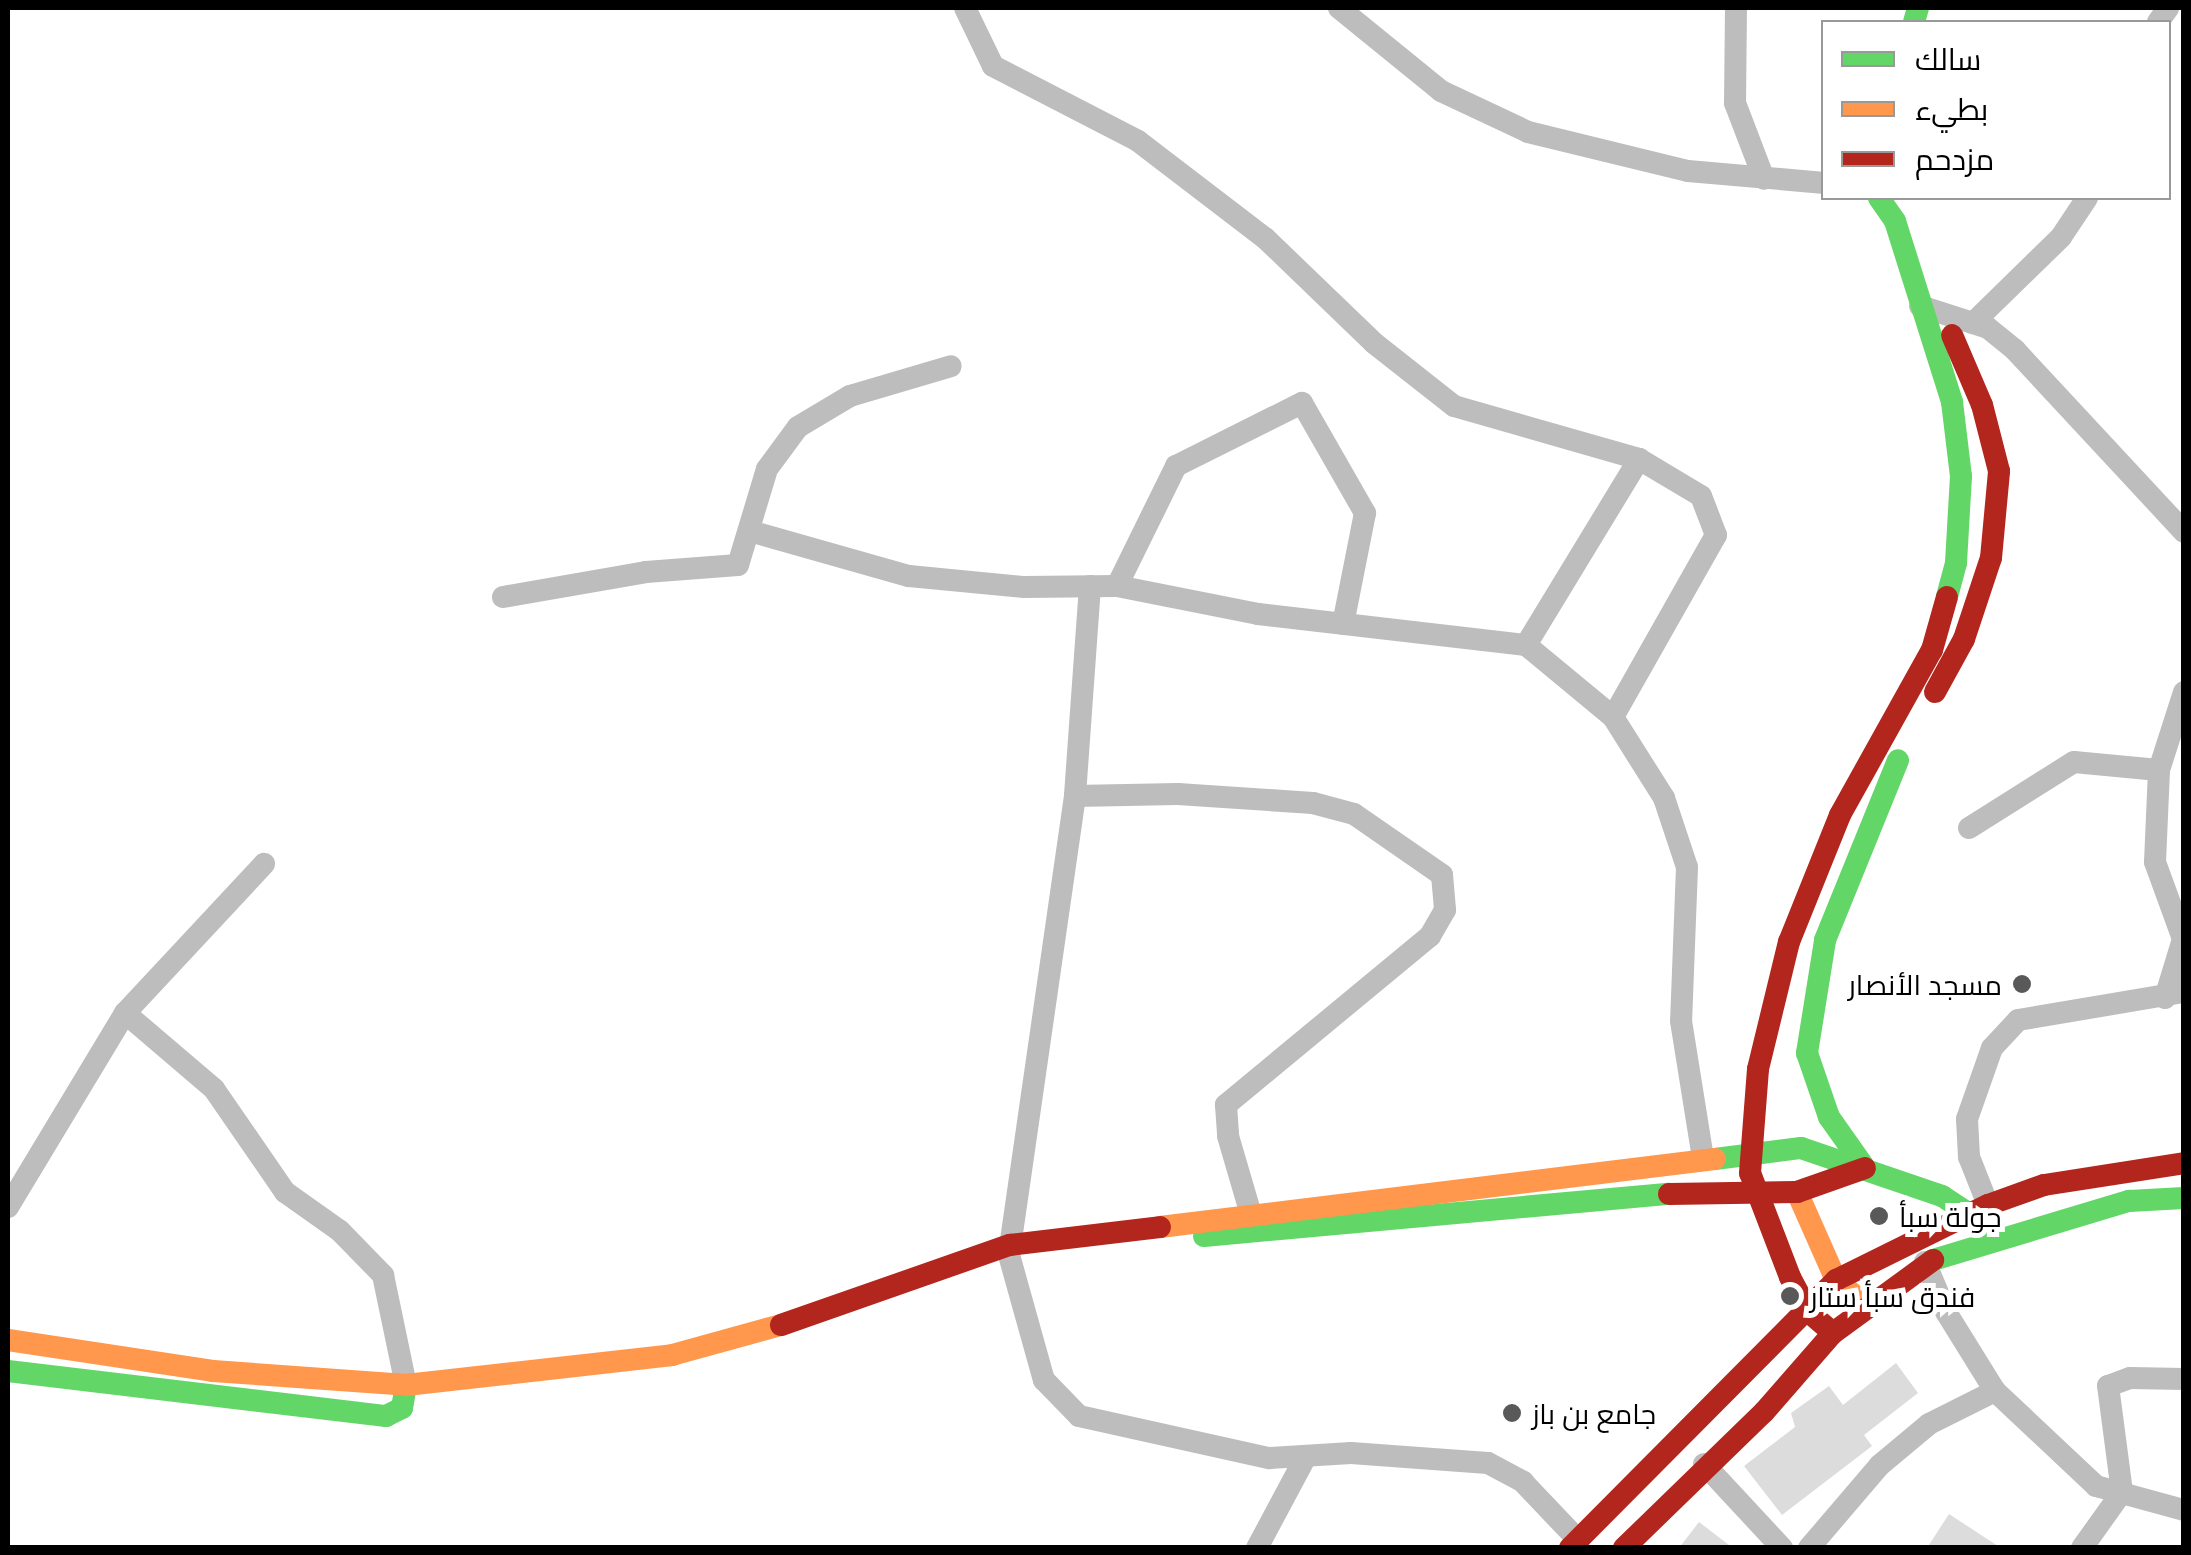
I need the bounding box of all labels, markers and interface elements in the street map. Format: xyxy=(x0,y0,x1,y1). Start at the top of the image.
legend xyxy=(1821,20,2171,200)
text: سالك xyxy=(1915,40,1981,76)
text: بطيء xyxy=(1915,90,1988,126)
text: مزدحم xyxy=(1915,140,1994,176)
place label: مسجد الأنصار xyxy=(1848,967,2002,1001)
marker: مسجد الأنصار xyxy=(2011,973,2033,995)
place label: جولة سبأ xyxy=(1899,1199,2001,1233)
marker: جولة سبأ xyxy=(1868,1205,1890,1227)
place label: فندق سبأ ستار xyxy=(1810,1279,1975,1313)
marker: فندق سبأ ستار xyxy=(1779,1285,1801,1307)
place label: جامع بن باز xyxy=(1532,1396,1656,1430)
marker: جامع بن باز xyxy=(1501,1402,1523,1424)

